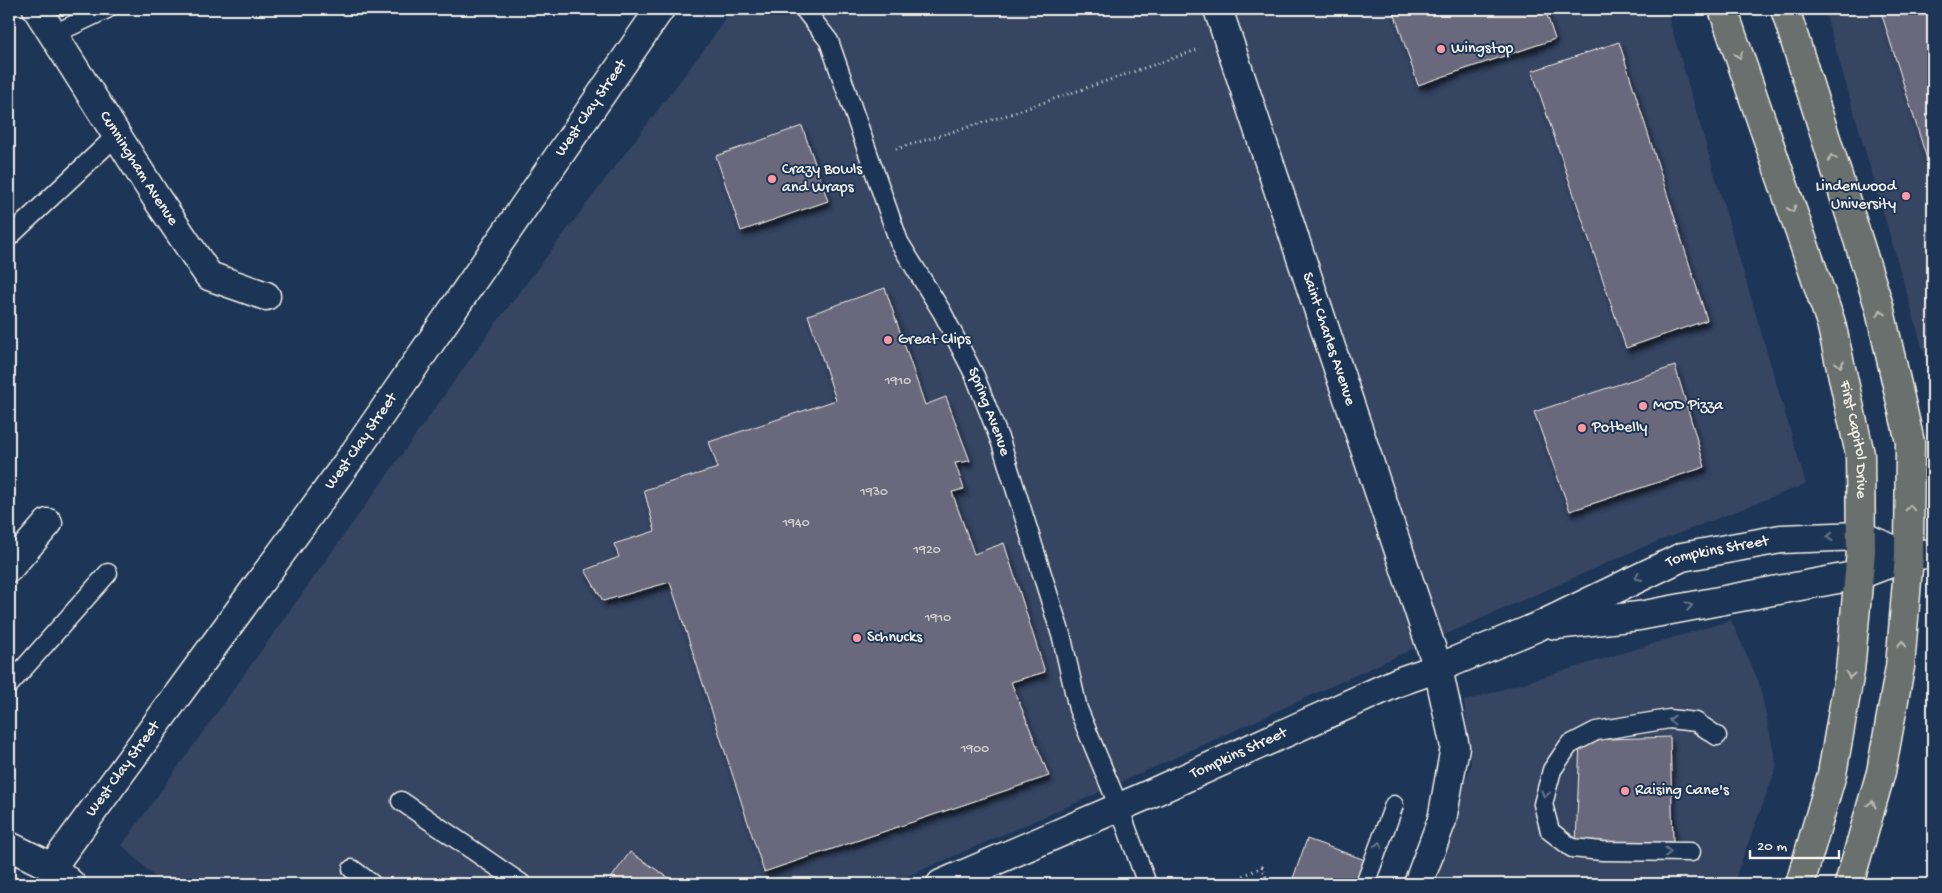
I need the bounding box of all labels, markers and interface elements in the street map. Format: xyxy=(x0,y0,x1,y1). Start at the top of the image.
place label: Wingstop xyxy=(1451,40,1514,59)
marker: Wingstop xyxy=(1435,43,1447,55)
one-way arrow xyxy=(1733,50,1743,59)
street label: West Clay Street xyxy=(552,55,632,161)
street label: Cunningham Avenue xyxy=(95,108,182,230)
one-way arrow xyxy=(1828,155,1838,163)
place label: Crazy Bowls and Wraps xyxy=(782,161,863,198)
marker: Crazy Bowls and Wraps xyxy=(766,173,778,185)
place label: Lindenwood University xyxy=(1815,178,1898,215)
marker: Lindenwood University xyxy=(1900,190,1912,202)
one-way arrow xyxy=(1786,204,1796,212)
street label: Saint Charles Avenue xyxy=(1297,270,1359,409)
one-way arrow xyxy=(1876,309,1887,318)
place label: Great Clips xyxy=(898,331,972,350)
marker: Great Clips xyxy=(882,334,894,346)
one-way arrow xyxy=(1834,359,1845,368)
street label: Spring Avenue xyxy=(963,364,1014,459)
house number: 1910 xyxy=(884,373,911,390)
street label: First Capitol Drive xyxy=(1834,378,1870,499)
street label: West Clay Street xyxy=(321,389,403,494)
place label: MOD Pizza xyxy=(1653,397,1724,416)
marker: MOD Pizza xyxy=(1637,400,1649,412)
place label: Potbelly xyxy=(1591,419,1647,438)
marker: Potbelly xyxy=(1576,422,1588,434)
house number: 1930 xyxy=(859,484,888,501)
one-way arrow xyxy=(1905,503,1915,511)
house number: 1940 xyxy=(781,515,810,532)
street label: Tompkins Street xyxy=(1662,532,1772,573)
one-way arrow xyxy=(1825,532,1833,542)
house number: 1920 xyxy=(912,542,941,559)
one-way arrow xyxy=(1634,571,1643,581)
one-way arrow xyxy=(1685,602,1694,612)
house number: 1910 xyxy=(924,610,951,627)
place label: Schnucks xyxy=(867,629,923,648)
marker: Schnucks xyxy=(851,632,863,644)
one-way arrow xyxy=(1896,640,1907,648)
one-way arrow xyxy=(1845,671,1855,680)
one-way arrow xyxy=(1668,715,1676,725)
street label: West Clay Street xyxy=(82,717,165,821)
street label: Tompkins Street xyxy=(1186,723,1292,784)
house number: 1900 xyxy=(960,741,989,758)
place label: Raising Cane's xyxy=(1635,782,1730,801)
marker: Raising Cane's xyxy=(1619,785,1631,797)
one-way arrow xyxy=(1541,789,1551,797)
one-way arrow xyxy=(1866,799,1877,808)
scale bar xyxy=(1750,828,1838,860)
text: 20 m xyxy=(1757,838,1787,856)
one-way arrow xyxy=(1373,841,1383,850)
one-way arrow xyxy=(1664,846,1672,857)

